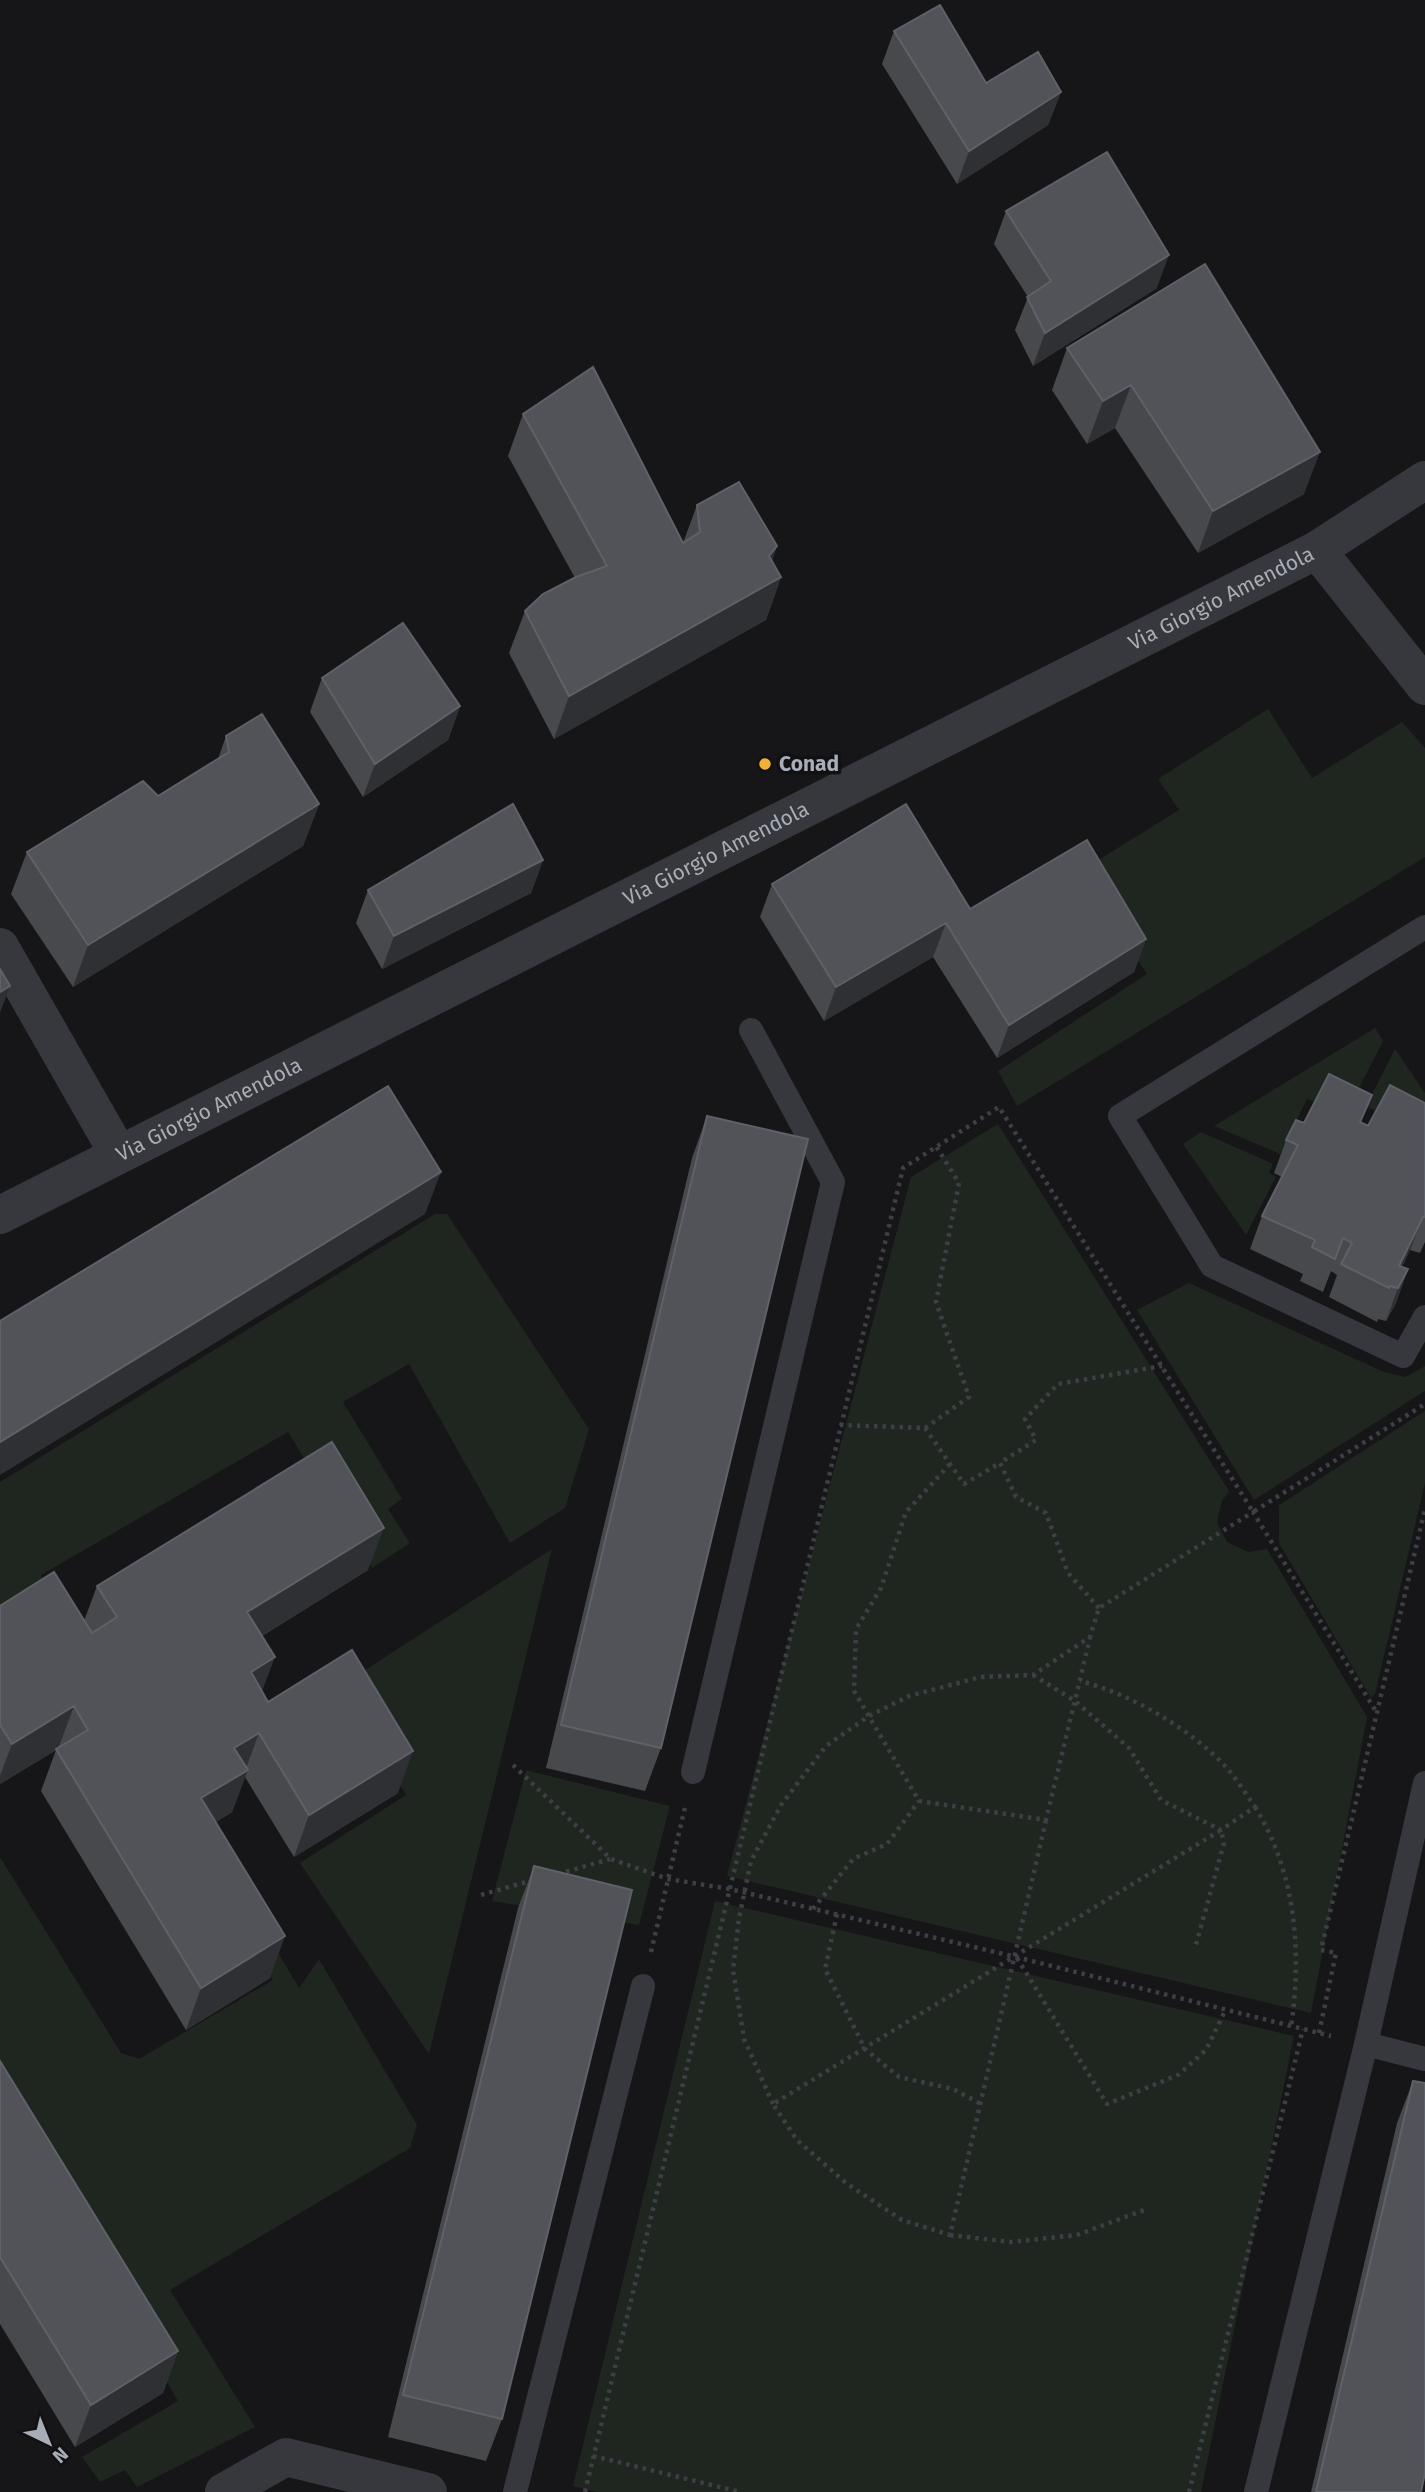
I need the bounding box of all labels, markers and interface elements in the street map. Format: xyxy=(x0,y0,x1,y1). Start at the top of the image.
street label: Via Giorgio Amendola xyxy=(1124,541,1318,656)
place label: Conad xyxy=(779,751,839,777)
marker: Conad xyxy=(757,756,773,772)
street label: Via Giorgio Amendola xyxy=(619,796,813,911)
street label: Via Giorgio Amendola xyxy=(112,1052,306,1167)
north arrow xyxy=(14,2408,84,2478)
text: N xyxy=(48,2442,73,2468)

